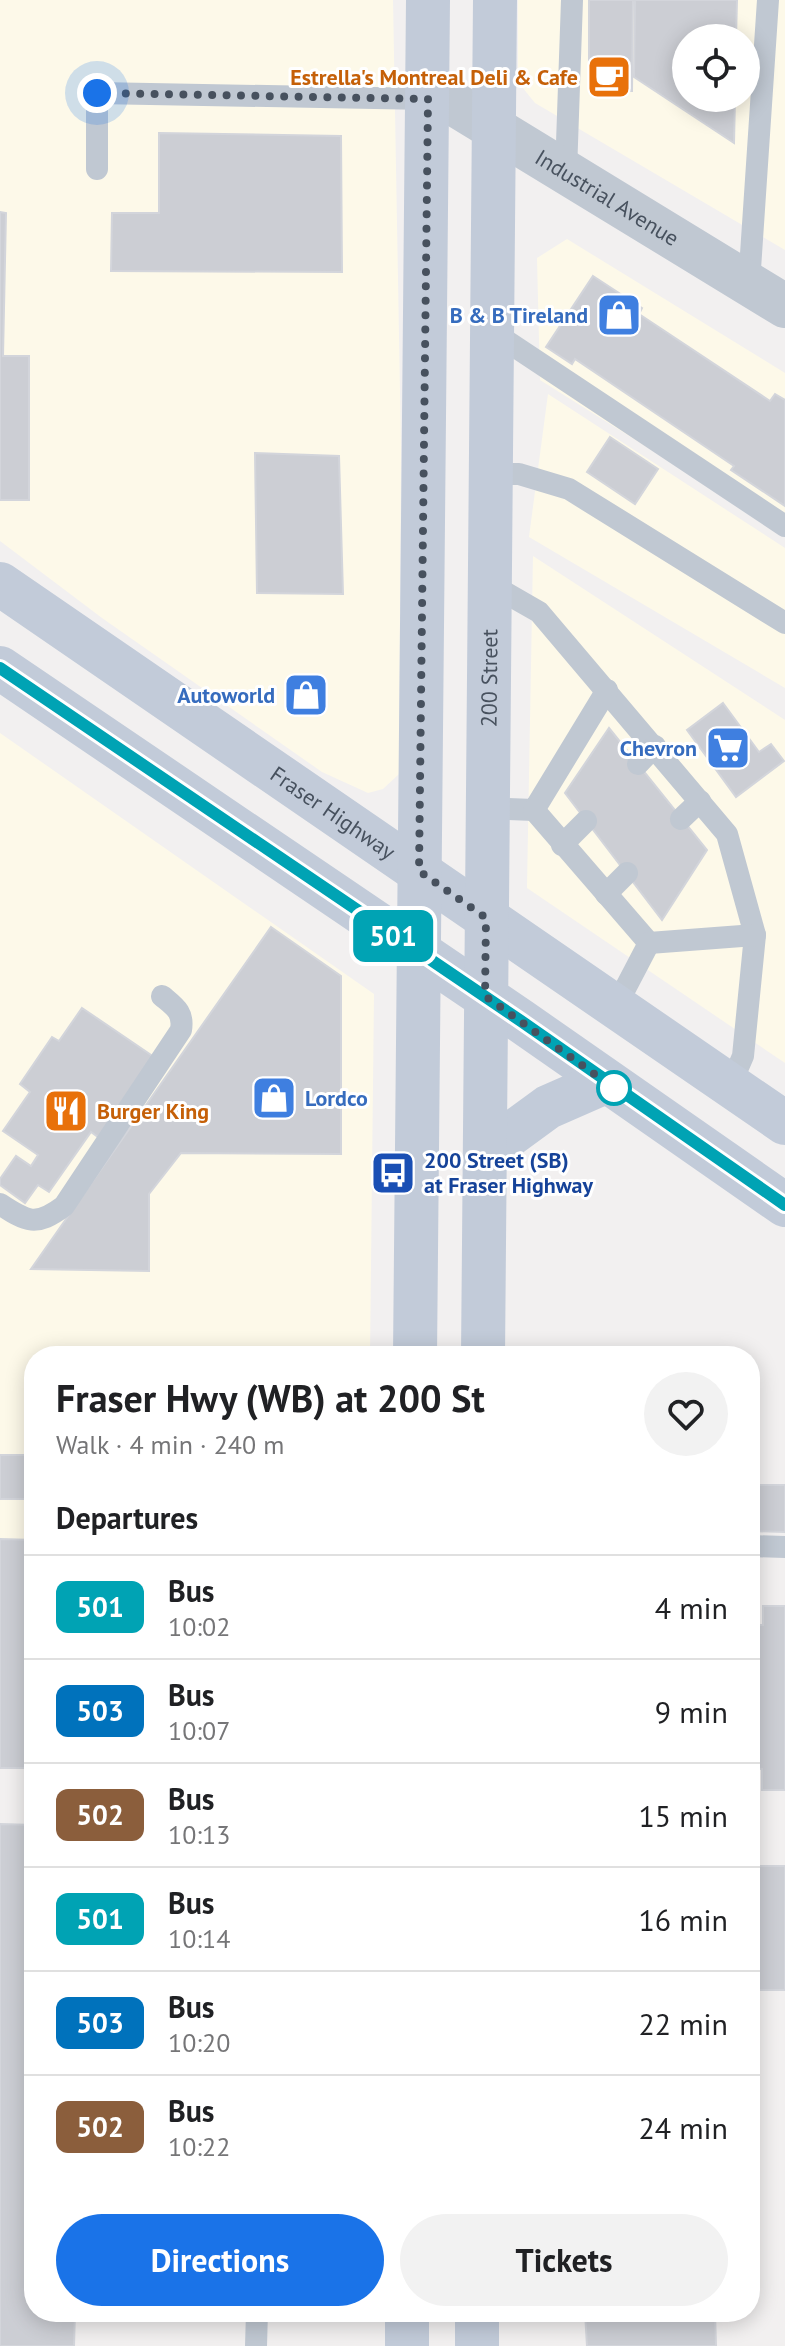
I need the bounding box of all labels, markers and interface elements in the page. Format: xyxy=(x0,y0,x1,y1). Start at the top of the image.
map controls xyxy=(672,24,760,112)
button: locate xyxy=(672,24,760,112)
cafe icon: Estrella's Montreal Deli & Cafe xyxy=(585,53,633,101)
place label: Estrella's Montreal Deli & Cafe xyxy=(290,63,578,91)
your location xyxy=(77,73,117,113)
street label: Industrial Avenue xyxy=(530,143,684,252)
shop icon: B & B Tireland xyxy=(595,291,643,339)
place label: B & B Tireland xyxy=(450,301,588,329)
street label: 200 Street xyxy=(475,628,503,727)
shop icon: Autoworld xyxy=(282,671,330,719)
place label: Autoworld xyxy=(177,681,275,709)
supermarket icon: Chevron xyxy=(704,724,752,772)
place label: Chevron xyxy=(620,734,697,762)
street label: Fraser Highway xyxy=(265,760,402,866)
line badge: 501 xyxy=(347,910,439,962)
text: 501 xyxy=(369,917,417,954)
unlabelled marker xyxy=(597,1071,631,1105)
shop icon: Lordco xyxy=(250,1074,298,1122)
place label: Lordco xyxy=(305,1084,368,1112)
restaurant icon: Burger King xyxy=(42,1087,90,1135)
place label: Burger King xyxy=(97,1097,209,1125)
place label: 200 Street (SB) at Fraser Highway xyxy=(424,1146,594,1199)
bus stop icon: 200 Street (SB) at Fraser Highway xyxy=(369,1149,417,1197)
button: heart xyxy=(644,1372,728,1456)
text: Fraser Hwy (WB) at 200 St xyxy=(56,1373,485,1422)
text: Walk · 4 min · 240 m xyxy=(56,1428,284,1461)
text: Departures xyxy=(56,1498,198,1537)
text: Bus xyxy=(168,1571,215,1610)
text: 501 xyxy=(76,1588,124,1625)
text: 4 min xyxy=(655,1588,728,1627)
text: 10:02 xyxy=(168,1610,230,1643)
text: Bus xyxy=(168,1675,215,1714)
text: 503 xyxy=(76,1692,124,1729)
text: 9 min xyxy=(655,1692,728,1731)
text: 10:07 xyxy=(168,1714,230,1747)
text: Bus xyxy=(168,1779,215,1818)
text: 502 xyxy=(76,1796,124,1833)
text: 15 min xyxy=(638,1796,728,1835)
text: 10:13 xyxy=(168,1818,230,1851)
text: Bus xyxy=(168,1883,215,1922)
text: 501 xyxy=(76,1900,124,1937)
text: 16 min xyxy=(638,1900,728,1939)
text: 10:14 xyxy=(168,1922,230,1955)
text: Bus xyxy=(168,1987,215,2026)
text: 503 xyxy=(76,2004,124,2041)
text: 22 min xyxy=(638,2004,728,2043)
text: 10:20 xyxy=(168,2026,230,2059)
text: Bus xyxy=(168,2091,215,2130)
text: 502 xyxy=(76,2108,124,2145)
text: 24 min xyxy=(638,2108,728,2147)
text: 10:22 xyxy=(168,2130,230,2163)
button: Directions xyxy=(56,2214,384,2306)
button: Tickets xyxy=(400,2214,728,2306)

